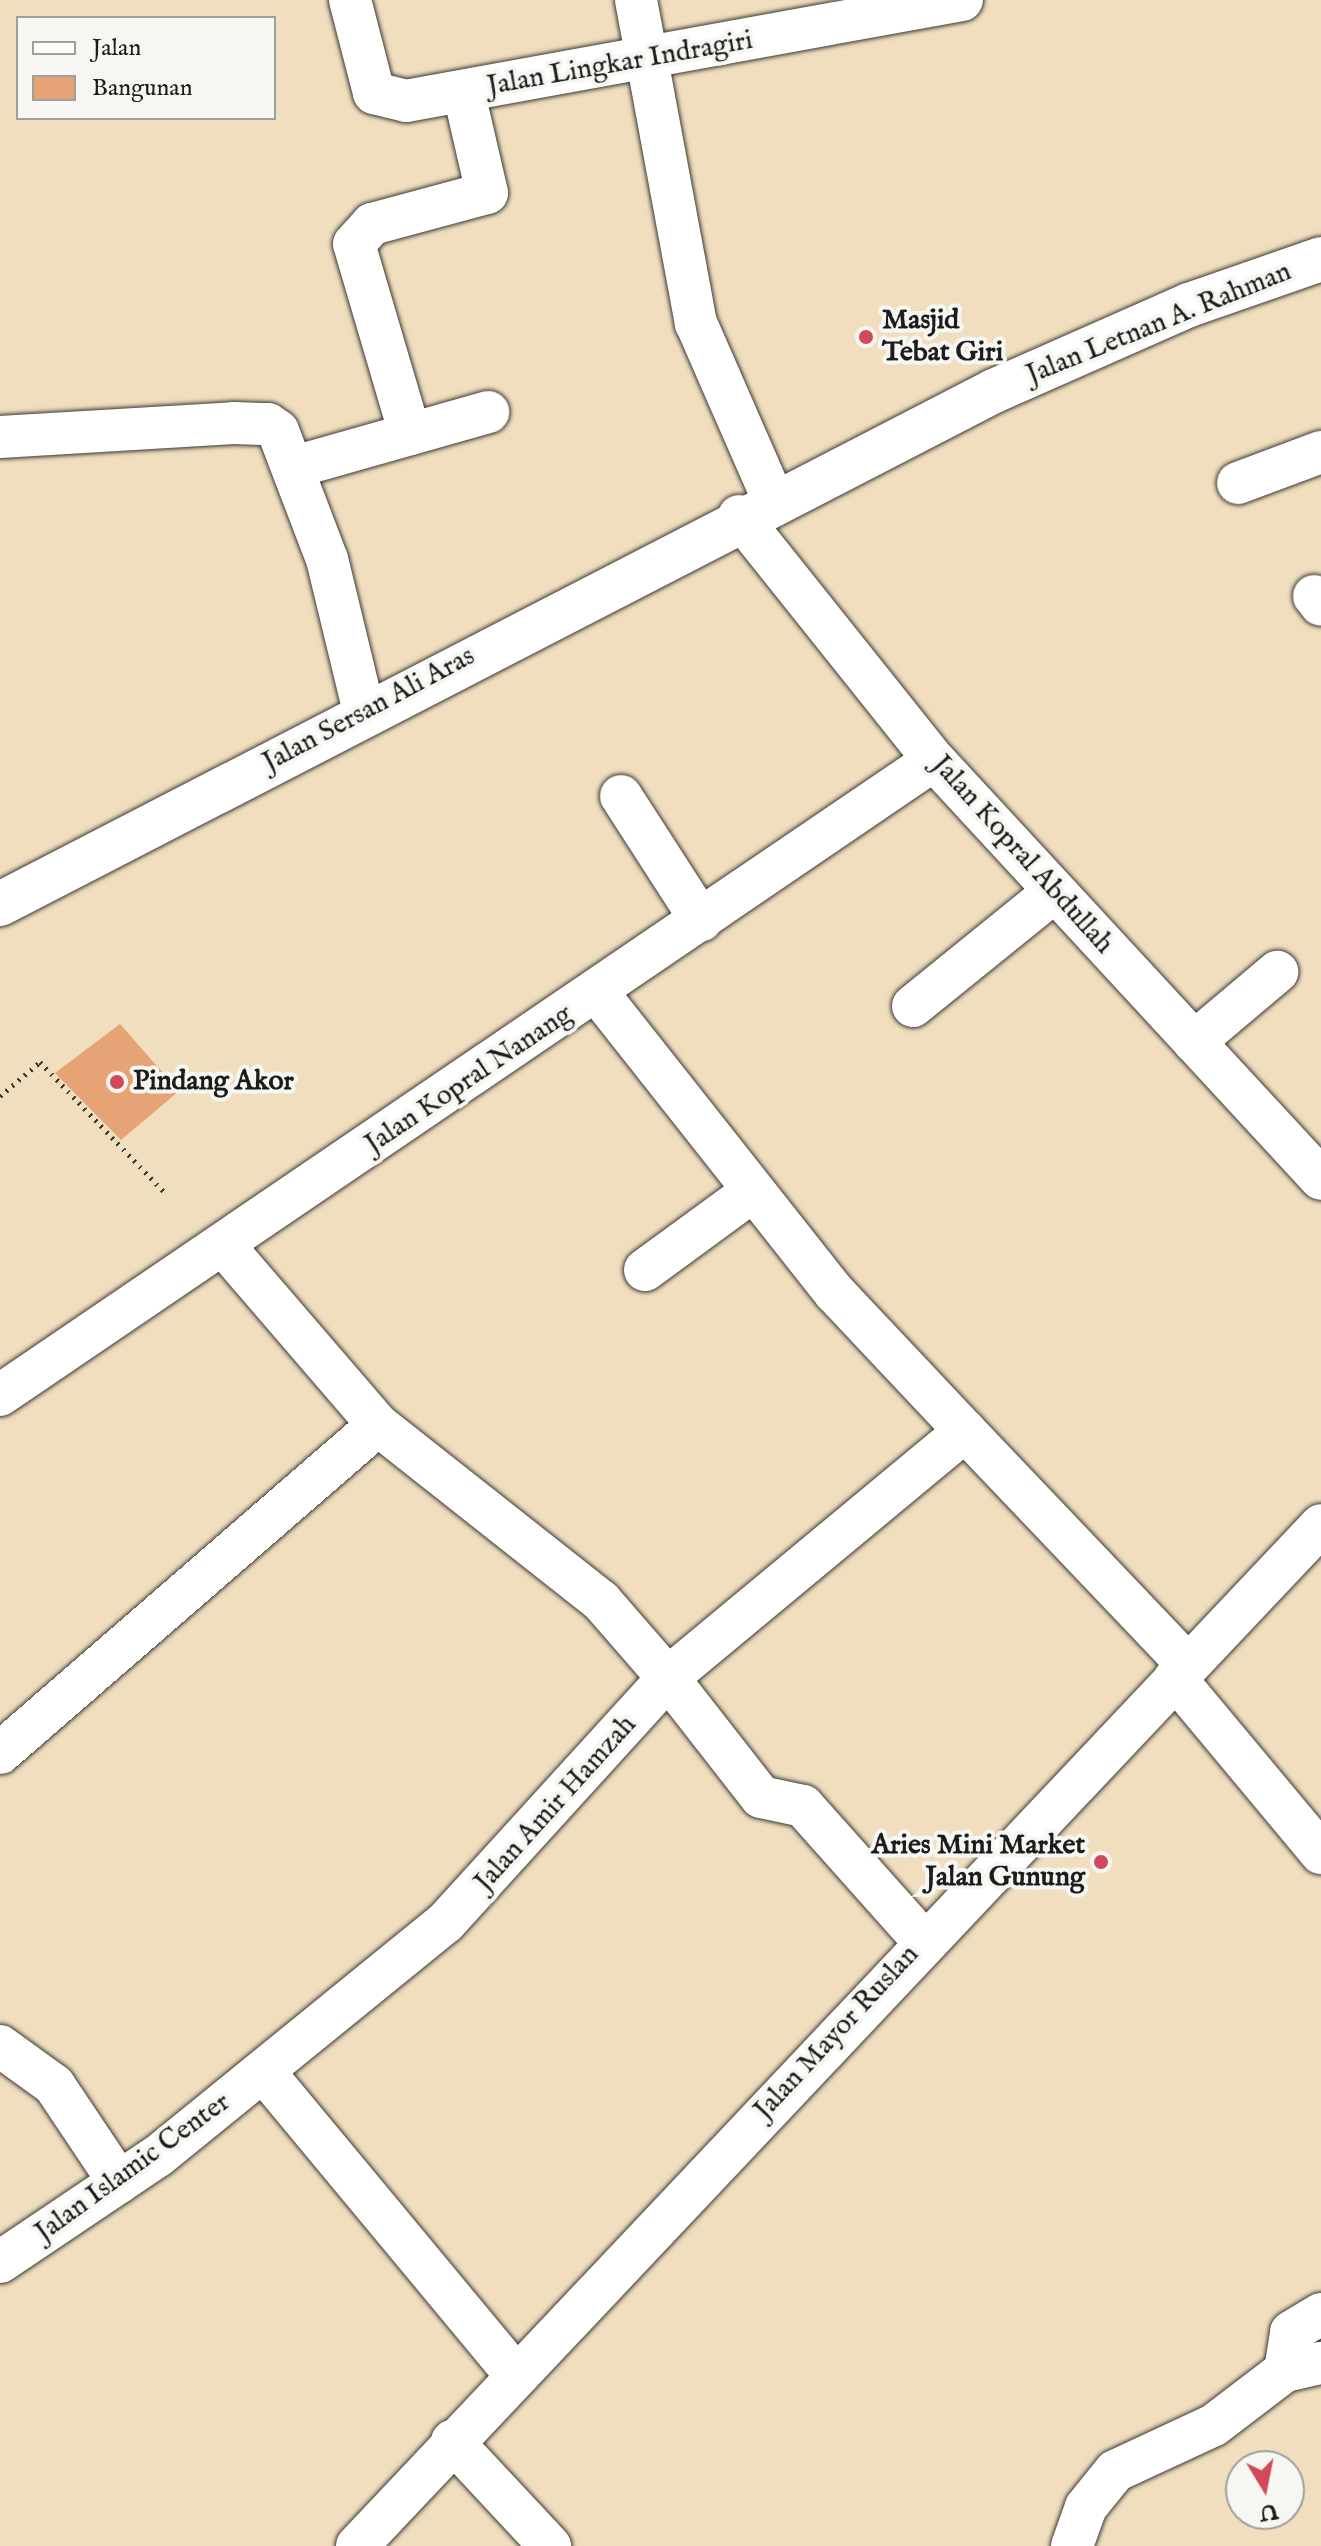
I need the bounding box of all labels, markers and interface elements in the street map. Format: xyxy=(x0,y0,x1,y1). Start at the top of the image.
legend xyxy=(16,16,276,120)
street label: Jalan Lingkar Indragiri xyxy=(484,24,756,104)
text: Jalan xyxy=(92,33,141,64)
text: Bangunan xyxy=(92,73,192,104)
street label: Jalan Letnan A. Rahman xyxy=(1022,255,1296,393)
place label: Masjid Tebat Giri xyxy=(882,304,1003,370)
marker: Masjid Tebat Giri xyxy=(857,328,875,346)
street label: Jalan Sersan Ali Aras xyxy=(257,640,481,780)
street label: Jalan Kopral Abdullah xyxy=(924,749,1120,961)
street label: Jalan Kopral Nanang xyxy=(359,998,579,1162)
place label: Pindang Akor xyxy=(133,1065,294,1099)
marker: Pindang Akor xyxy=(108,1073,126,1091)
street label: Jalan Amir Hamzah xyxy=(468,1709,644,1899)
place label: Aries Mini Market Jalan Gunung xyxy=(871,1829,1085,1895)
marker: Aries Mini Market Jalan Gunung xyxy=(1092,1853,1110,1871)
street label: Jalan Mayor Ruslan xyxy=(747,1939,927,2127)
street label: Jalan Islamic Center xyxy=(29,2086,237,2250)
north arrow xyxy=(1225,2450,1305,2530)
text: U xyxy=(1257,2496,1280,2527)

